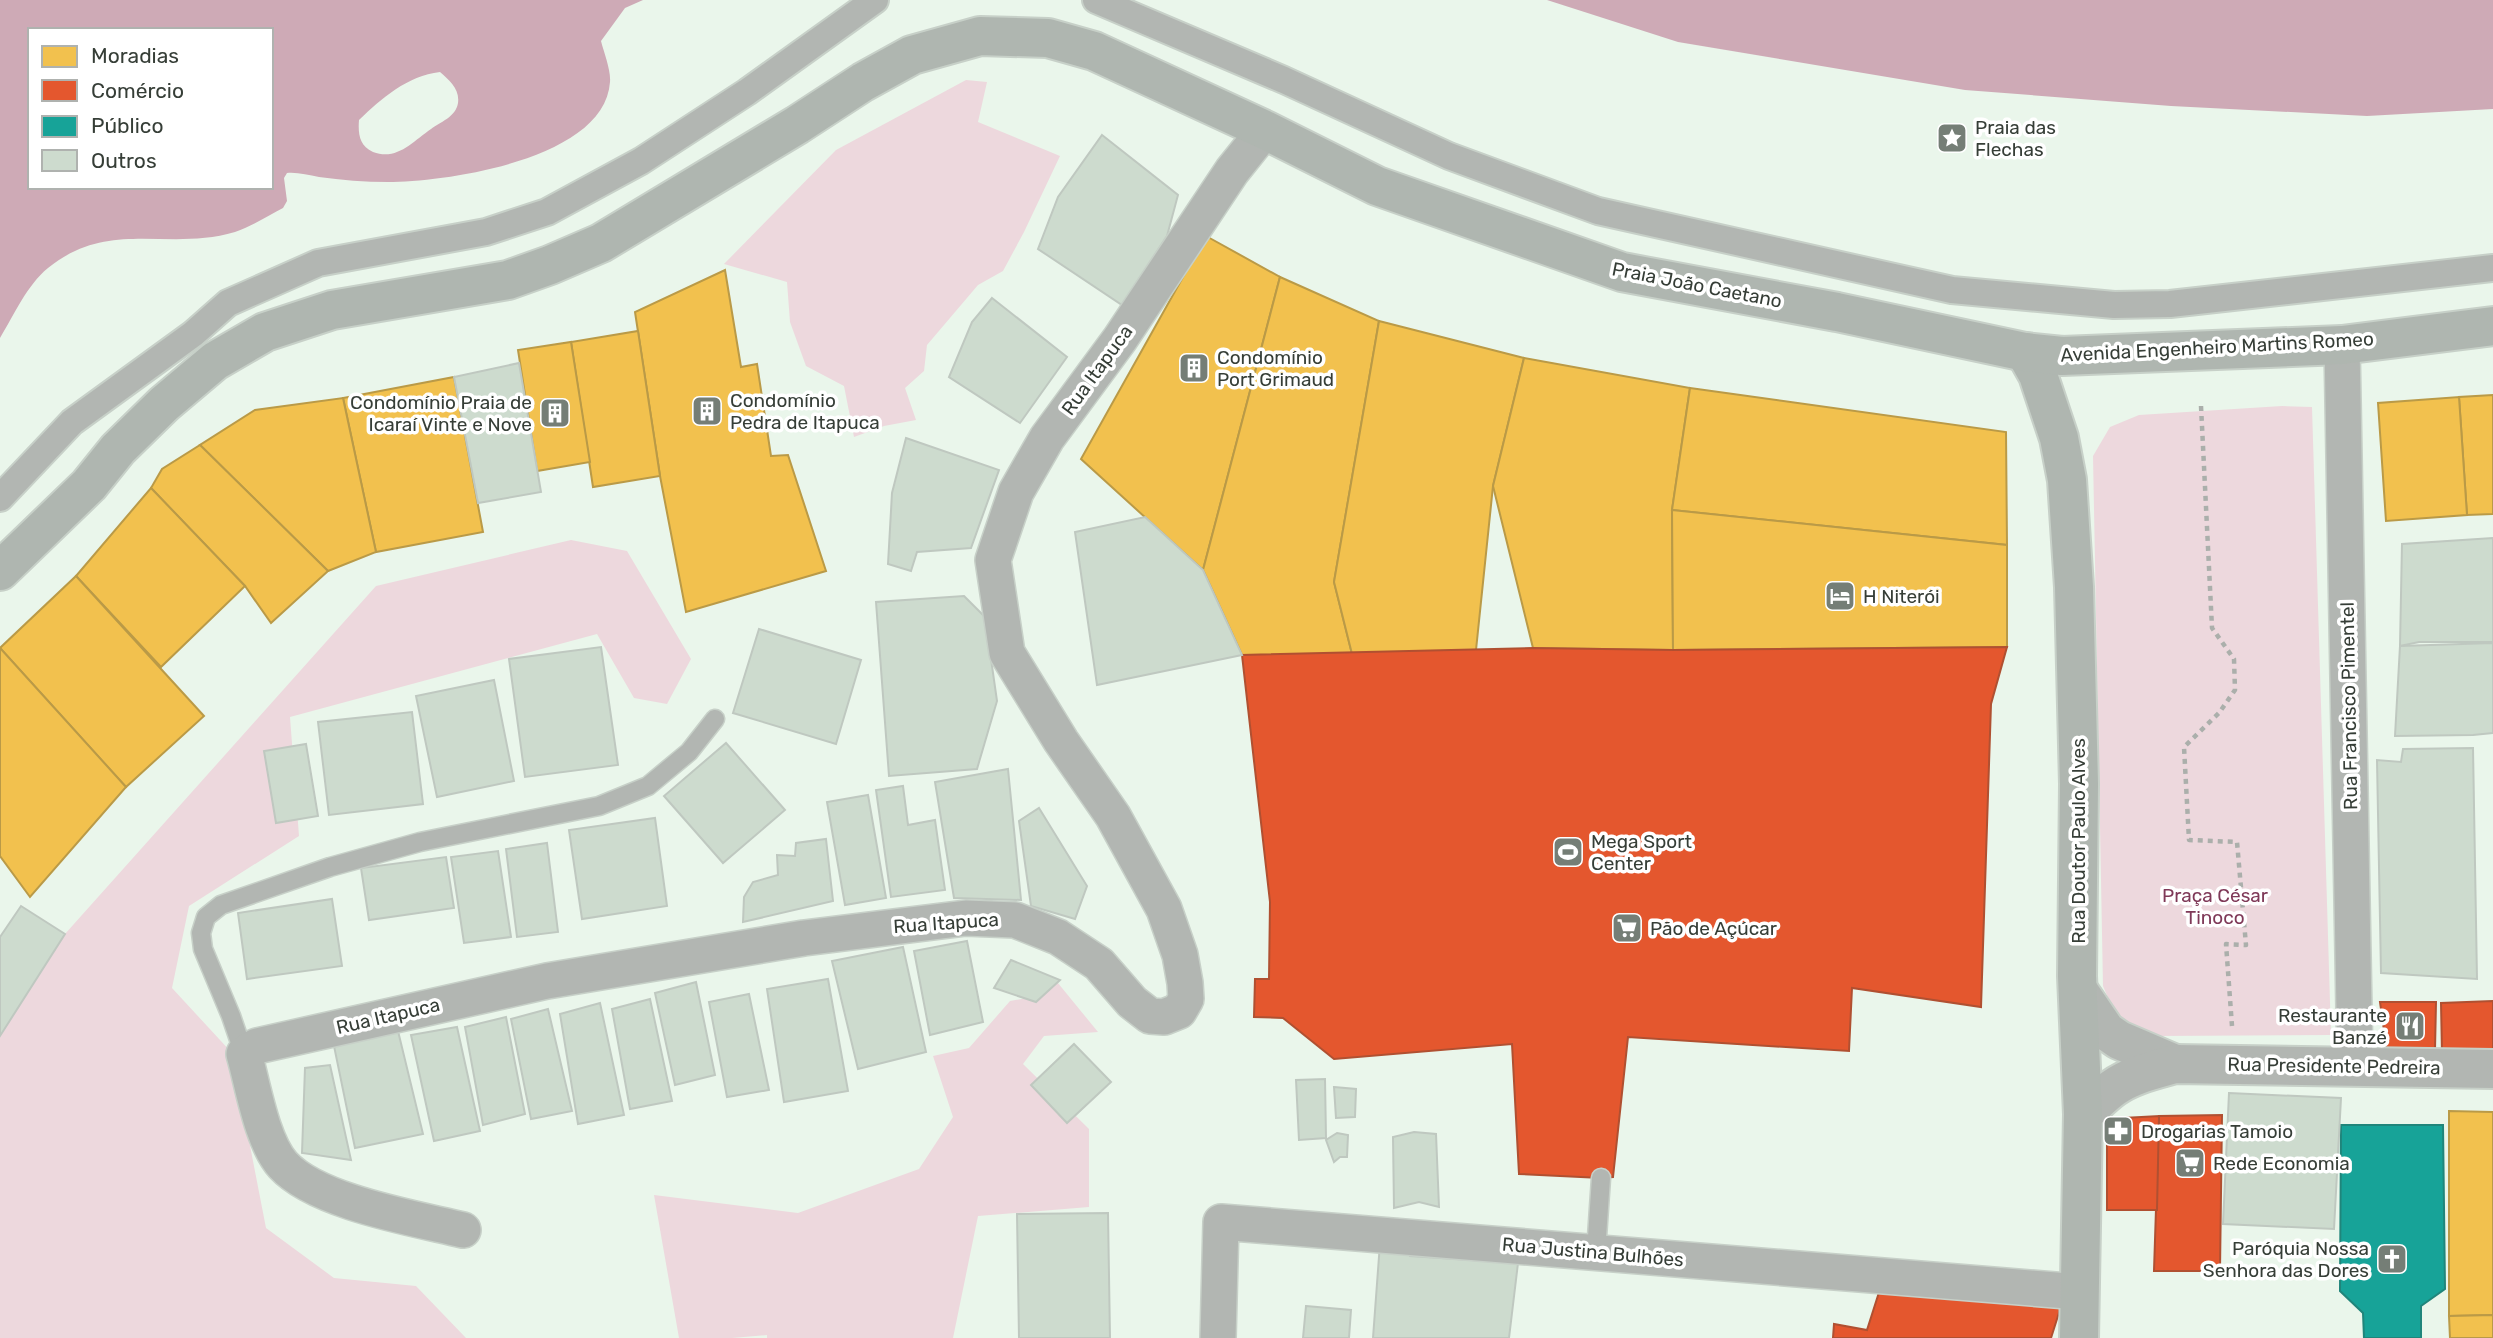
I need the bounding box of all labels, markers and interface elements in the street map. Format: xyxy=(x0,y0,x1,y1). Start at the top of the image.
legend xyxy=(28,28,273,189)
text: Moradias xyxy=(91,43,179,68)
text: Comércio xyxy=(91,78,184,103)
text: Público xyxy=(91,113,163,138)
place label: Praia das Flechas xyxy=(1975,116,2056,161)
place icon: Praia das Flechas xyxy=(1935,121,1969,155)
text: Outros xyxy=(91,148,157,173)
street label: Praia João Caetano xyxy=(1610,257,1784,313)
street label: Rua Itapuca xyxy=(1057,320,1137,420)
street label: Avenida Engenheiro Martins Romeo xyxy=(2060,327,2374,367)
place label: Condomínio Port Grimaud xyxy=(1217,346,1334,391)
building icon: Condomínio Port Grimaud xyxy=(1177,351,1211,385)
place label: Condomínio Pedra de Itapuca xyxy=(730,389,880,434)
place label: Condomínio Praia de Icaraí Vinte e Nove xyxy=(350,391,532,436)
building icon: Condomínio Pedra de Itapuca xyxy=(690,394,724,428)
building icon: Condomínio Praia de Icaraí Vinte e Nove xyxy=(538,396,572,430)
hotel icon: H Niterói xyxy=(1823,579,1857,613)
place label: H Niterói xyxy=(1863,585,1940,608)
street label: Rua Francisco Pimentel xyxy=(2336,602,2362,810)
street label: Rua Doutor Paulo Alves xyxy=(2067,738,2090,944)
place label: Mega Sport Center xyxy=(1591,830,1692,875)
sports icon: Mega Sport Center xyxy=(1551,835,1585,869)
park label: Praça César Tinoco xyxy=(2162,884,2269,929)
street label: Rua Itapuca xyxy=(892,908,1000,938)
supermarket icon: Pão de Açúcar xyxy=(1610,911,1644,945)
place label: Pão de Açúcar xyxy=(1650,917,1778,940)
street label: Rua Itapuca xyxy=(334,993,442,1039)
place label: Restaurante Banzé xyxy=(2278,1004,2387,1049)
restaurant icon: Restaurante Banzé xyxy=(2393,1009,2427,1043)
street label: Rua Presidente Pedreira xyxy=(2227,1053,2441,1079)
pharmacy icon: Drogarias Tamoio xyxy=(2101,1114,2135,1148)
place label: Drogarias Tamoio xyxy=(2141,1120,2293,1143)
supermarket icon: Rede Economia xyxy=(2173,1146,2207,1180)
place label: Rede Economia xyxy=(2213,1152,2350,1175)
street label: Rua Justina Bulhões xyxy=(1501,1233,1685,1271)
place label: Paróquia Nossa Senhora das Dores xyxy=(2203,1237,2369,1282)
church icon: Paróquia Nossa Senhora das Dores xyxy=(2375,1242,2409,1276)

